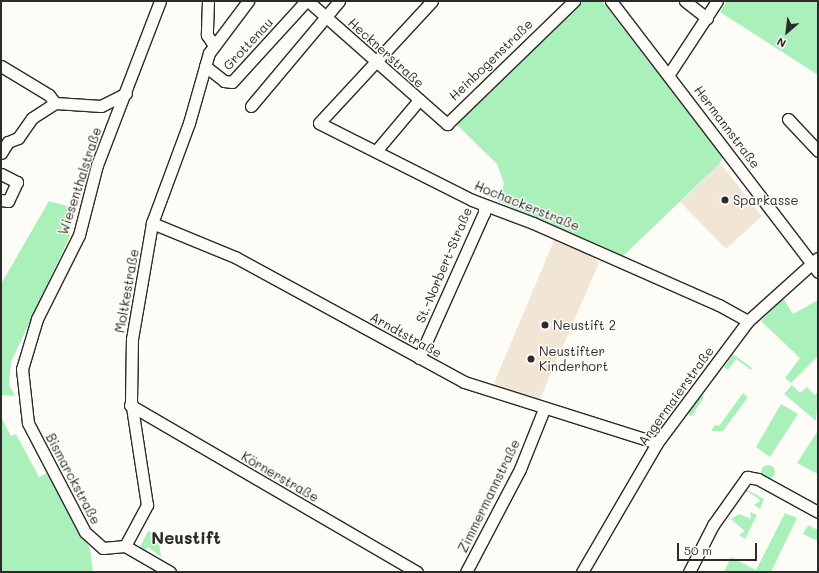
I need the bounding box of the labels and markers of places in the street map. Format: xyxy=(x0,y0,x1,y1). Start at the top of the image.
place label: Sparkasse xyxy=(733,192,799,208)
marker: Sparkasse xyxy=(720,195,730,205)
place label: Neustift 2 xyxy=(553,317,616,333)
marker: Neustift 2 xyxy=(540,320,550,330)
place label: Neustifter Kinderhort xyxy=(539,344,608,375)
marker: Neustifter Kinderhort xyxy=(526,354,536,364)

